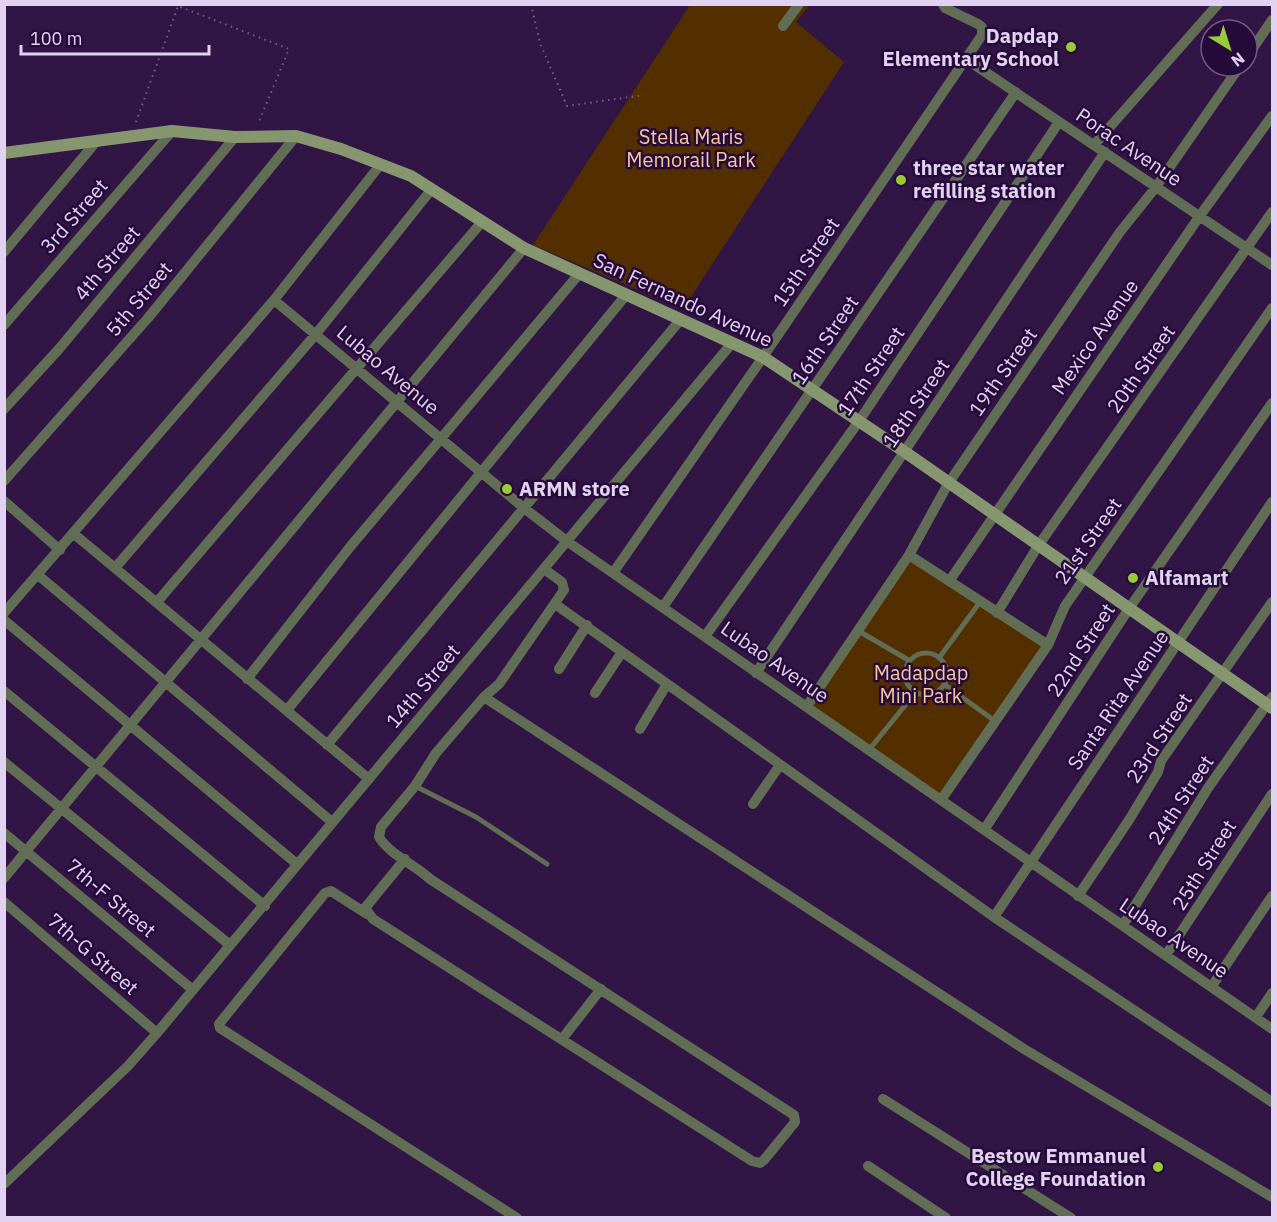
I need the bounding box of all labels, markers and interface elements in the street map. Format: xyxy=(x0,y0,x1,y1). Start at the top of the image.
scale bar xyxy=(21,18,208,56)
north arrow xyxy=(1199,18,1259,78)
place label: Dapdap Elementary School xyxy=(883,22,1059,72)
text: 100 m xyxy=(30,27,82,50)
marker: Dapdap Elementary School xyxy=(1064,40,1078,54)
text: N xyxy=(1228,48,1249,71)
street label: Porac Avenue xyxy=(1071,101,1188,192)
park label: Stella Maris Memorail Park xyxy=(626,123,756,173)
place label: three star water refilling station xyxy=(913,154,1064,204)
street label: 3rd Street xyxy=(34,173,113,259)
marker: three star water refilling station xyxy=(894,173,908,187)
street label: 15th Street xyxy=(766,212,845,312)
street label: 4th Street xyxy=(67,220,146,306)
street label: San Fernando Avenue xyxy=(589,246,777,353)
street label: 5th Street xyxy=(99,256,178,342)
street label: Mexico Avenue xyxy=(1045,274,1144,400)
street label: 16th Street xyxy=(785,290,864,390)
street label: Lubao Avenue xyxy=(331,319,445,421)
street label: 20th Street xyxy=(1100,319,1181,418)
street label: 17th Street xyxy=(831,321,910,421)
street label: 19th Street xyxy=(962,322,1043,421)
street label: 18th Street xyxy=(876,353,955,453)
place label: ARMN store xyxy=(519,475,630,502)
marker: ARMN store xyxy=(500,482,514,496)
street label: 21st Street xyxy=(1048,492,1127,589)
place label: Alfamart xyxy=(1145,564,1228,591)
marker: Alfamart xyxy=(1126,571,1140,585)
street label: 22nd Street xyxy=(1040,598,1121,702)
street label: Lubao Avenue xyxy=(716,614,835,709)
street label: Santa Rita Avenue xyxy=(1061,625,1174,775)
street label: 14th Street xyxy=(380,638,466,733)
park label: Madapdap Mini Park xyxy=(874,659,968,709)
street label: 23rd Street xyxy=(1119,687,1198,788)
street label: 24th Street xyxy=(1141,750,1220,850)
street label: 25th Street xyxy=(1165,814,1242,915)
street label: 7th-F Street xyxy=(61,852,162,943)
street label: Lubao Avenue xyxy=(1114,891,1234,984)
street label: 7th-G Street xyxy=(42,907,145,1001)
place label: Bestow Emmanuel College Foundation xyxy=(965,1142,1146,1192)
marker: Bestow Emmanuel College Foundation xyxy=(1151,1160,1165,1174)

